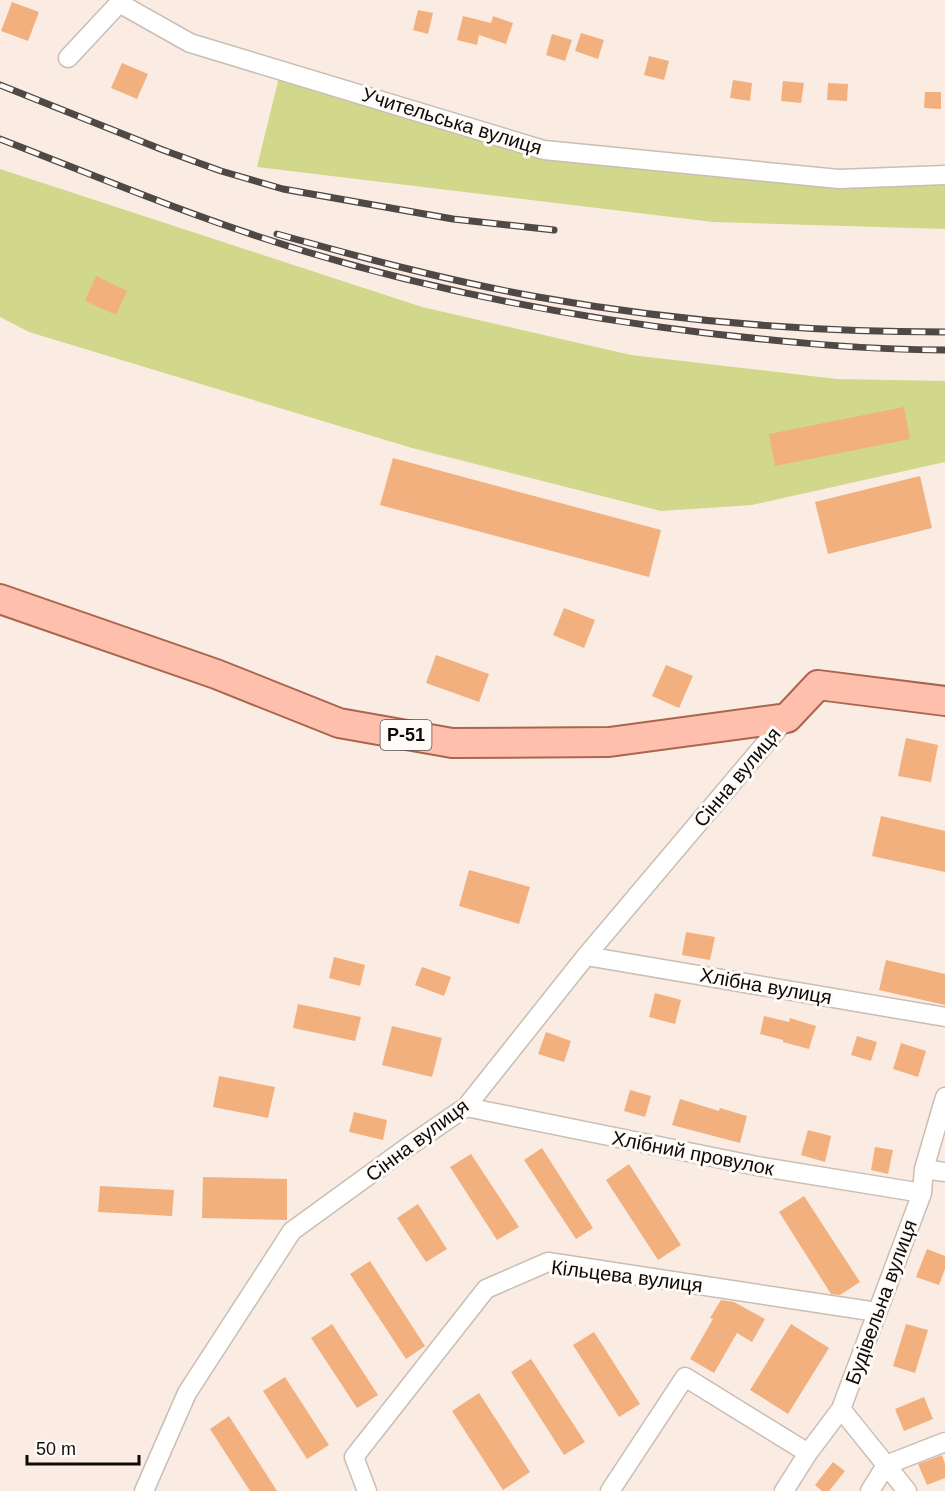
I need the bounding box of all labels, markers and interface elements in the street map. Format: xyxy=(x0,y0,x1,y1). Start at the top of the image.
street label: Учительська вулиця xyxy=(359,83,545,159)
road number: Р-51 xyxy=(380,720,432,750)
street label: Сінна вулиця xyxy=(689,723,785,831)
street label: Хлібна вулиця xyxy=(698,964,834,1008)
street label: Сінна вулиця xyxy=(361,1094,473,1186)
street label: Хлібний провулок xyxy=(610,1127,776,1180)
street label: Будівельна вулиця xyxy=(841,1217,921,1387)
street label: Кільцева вулиця xyxy=(550,1256,704,1296)
scale bar xyxy=(27,1428,140,1466)
text: 50 m xyxy=(36,1439,76,1459)

